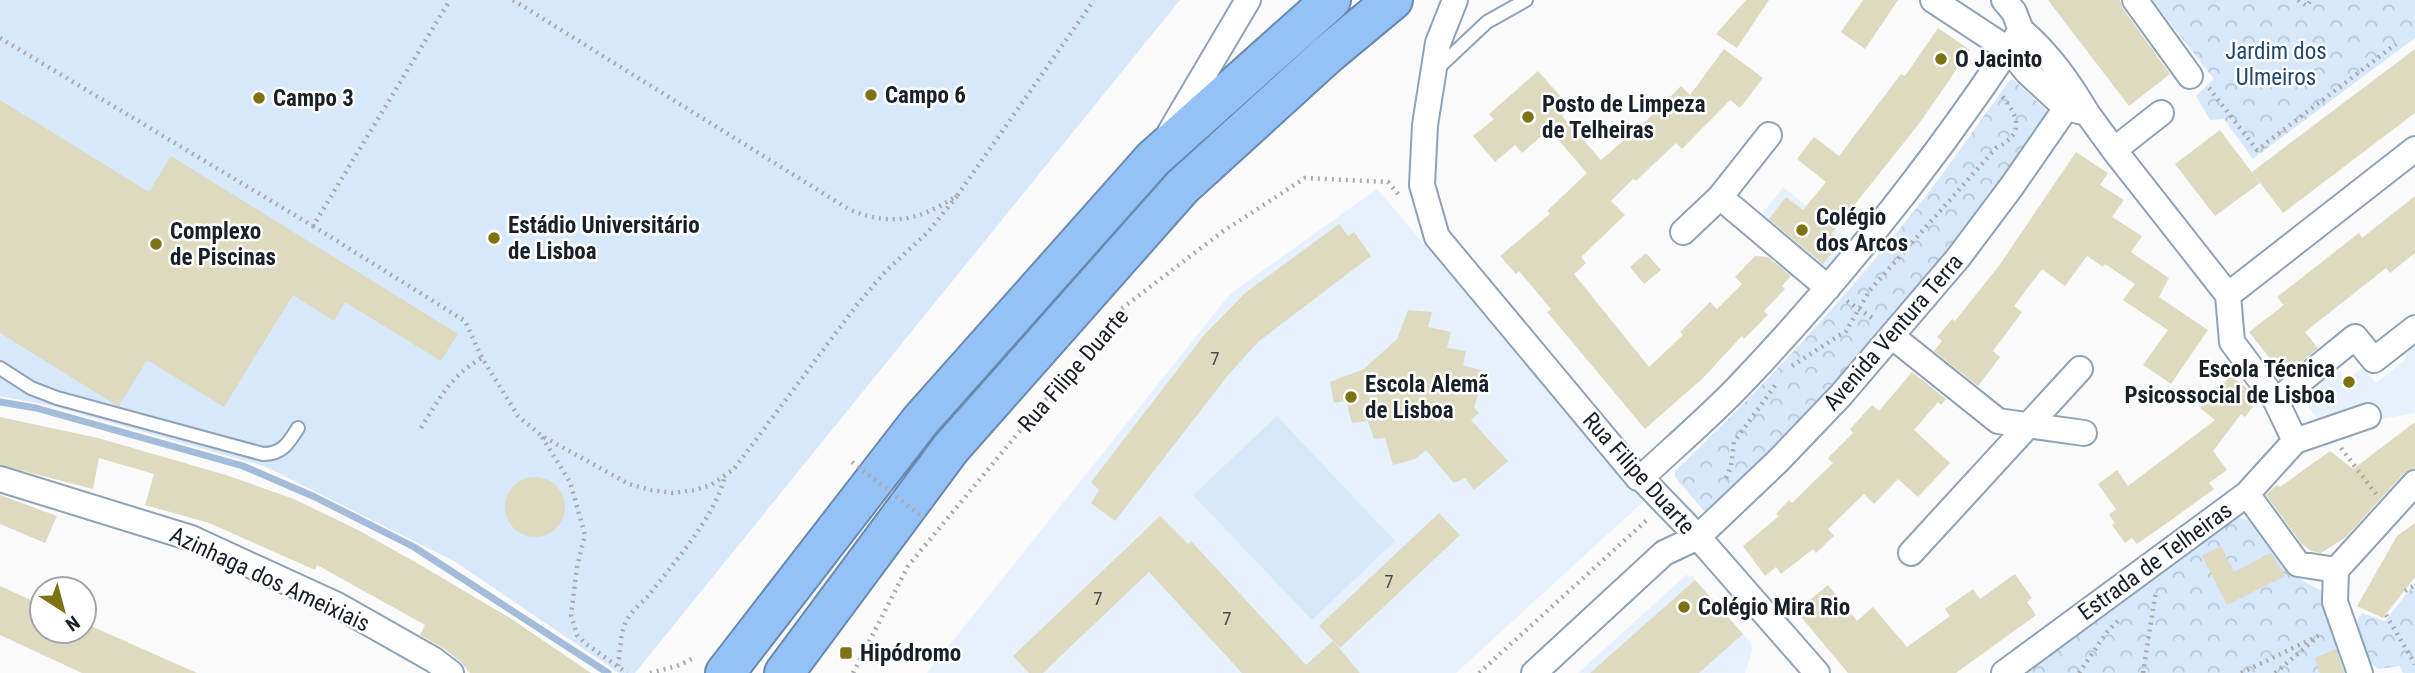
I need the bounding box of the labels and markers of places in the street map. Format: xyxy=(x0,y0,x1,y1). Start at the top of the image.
place label: O Jacinto xyxy=(1955,46,2042,73)
marker: O Jacinto xyxy=(1933,51,1949,67)
place label: Campo 6 xyxy=(885,82,966,109)
place label: Campo 3 xyxy=(273,85,354,112)
marker: Campo 6 xyxy=(863,87,879,103)
marker: Campo 3 xyxy=(251,90,267,106)
place label: Posto de Limpeza de Telheiras xyxy=(1542,91,1706,144)
marker: Posto de Limpeza de Telheiras xyxy=(1520,109,1536,125)
place label: Colégio dos Arcos xyxy=(1816,204,1908,257)
place label: Estádio Universitário de Lisboa xyxy=(508,212,700,265)
place label: Complexo de Piscinas xyxy=(170,218,276,271)
marker: Colégio dos Arcos xyxy=(1794,222,1810,238)
marker: Estádio Universitário de Lisboa xyxy=(486,230,502,246)
marker: Complexo de Piscinas xyxy=(148,236,164,252)
place label: Escola Técnica Psicossocial de Lisboa xyxy=(2124,356,2335,409)
place label: Escola Alemã de Lisboa xyxy=(1365,371,1489,424)
marker: Escola Técnica Psicossocial de Lisboa xyxy=(2341,374,2357,390)
marker: Escola Alemã de Lisboa xyxy=(1343,389,1359,405)
place label: Colégio Mira Rio xyxy=(1698,594,1850,621)
marker: Colégio Mira Rio xyxy=(1676,599,1692,615)
place label: Hipódromo xyxy=(860,640,961,667)
marker: Hipódromo xyxy=(838,645,854,661)

